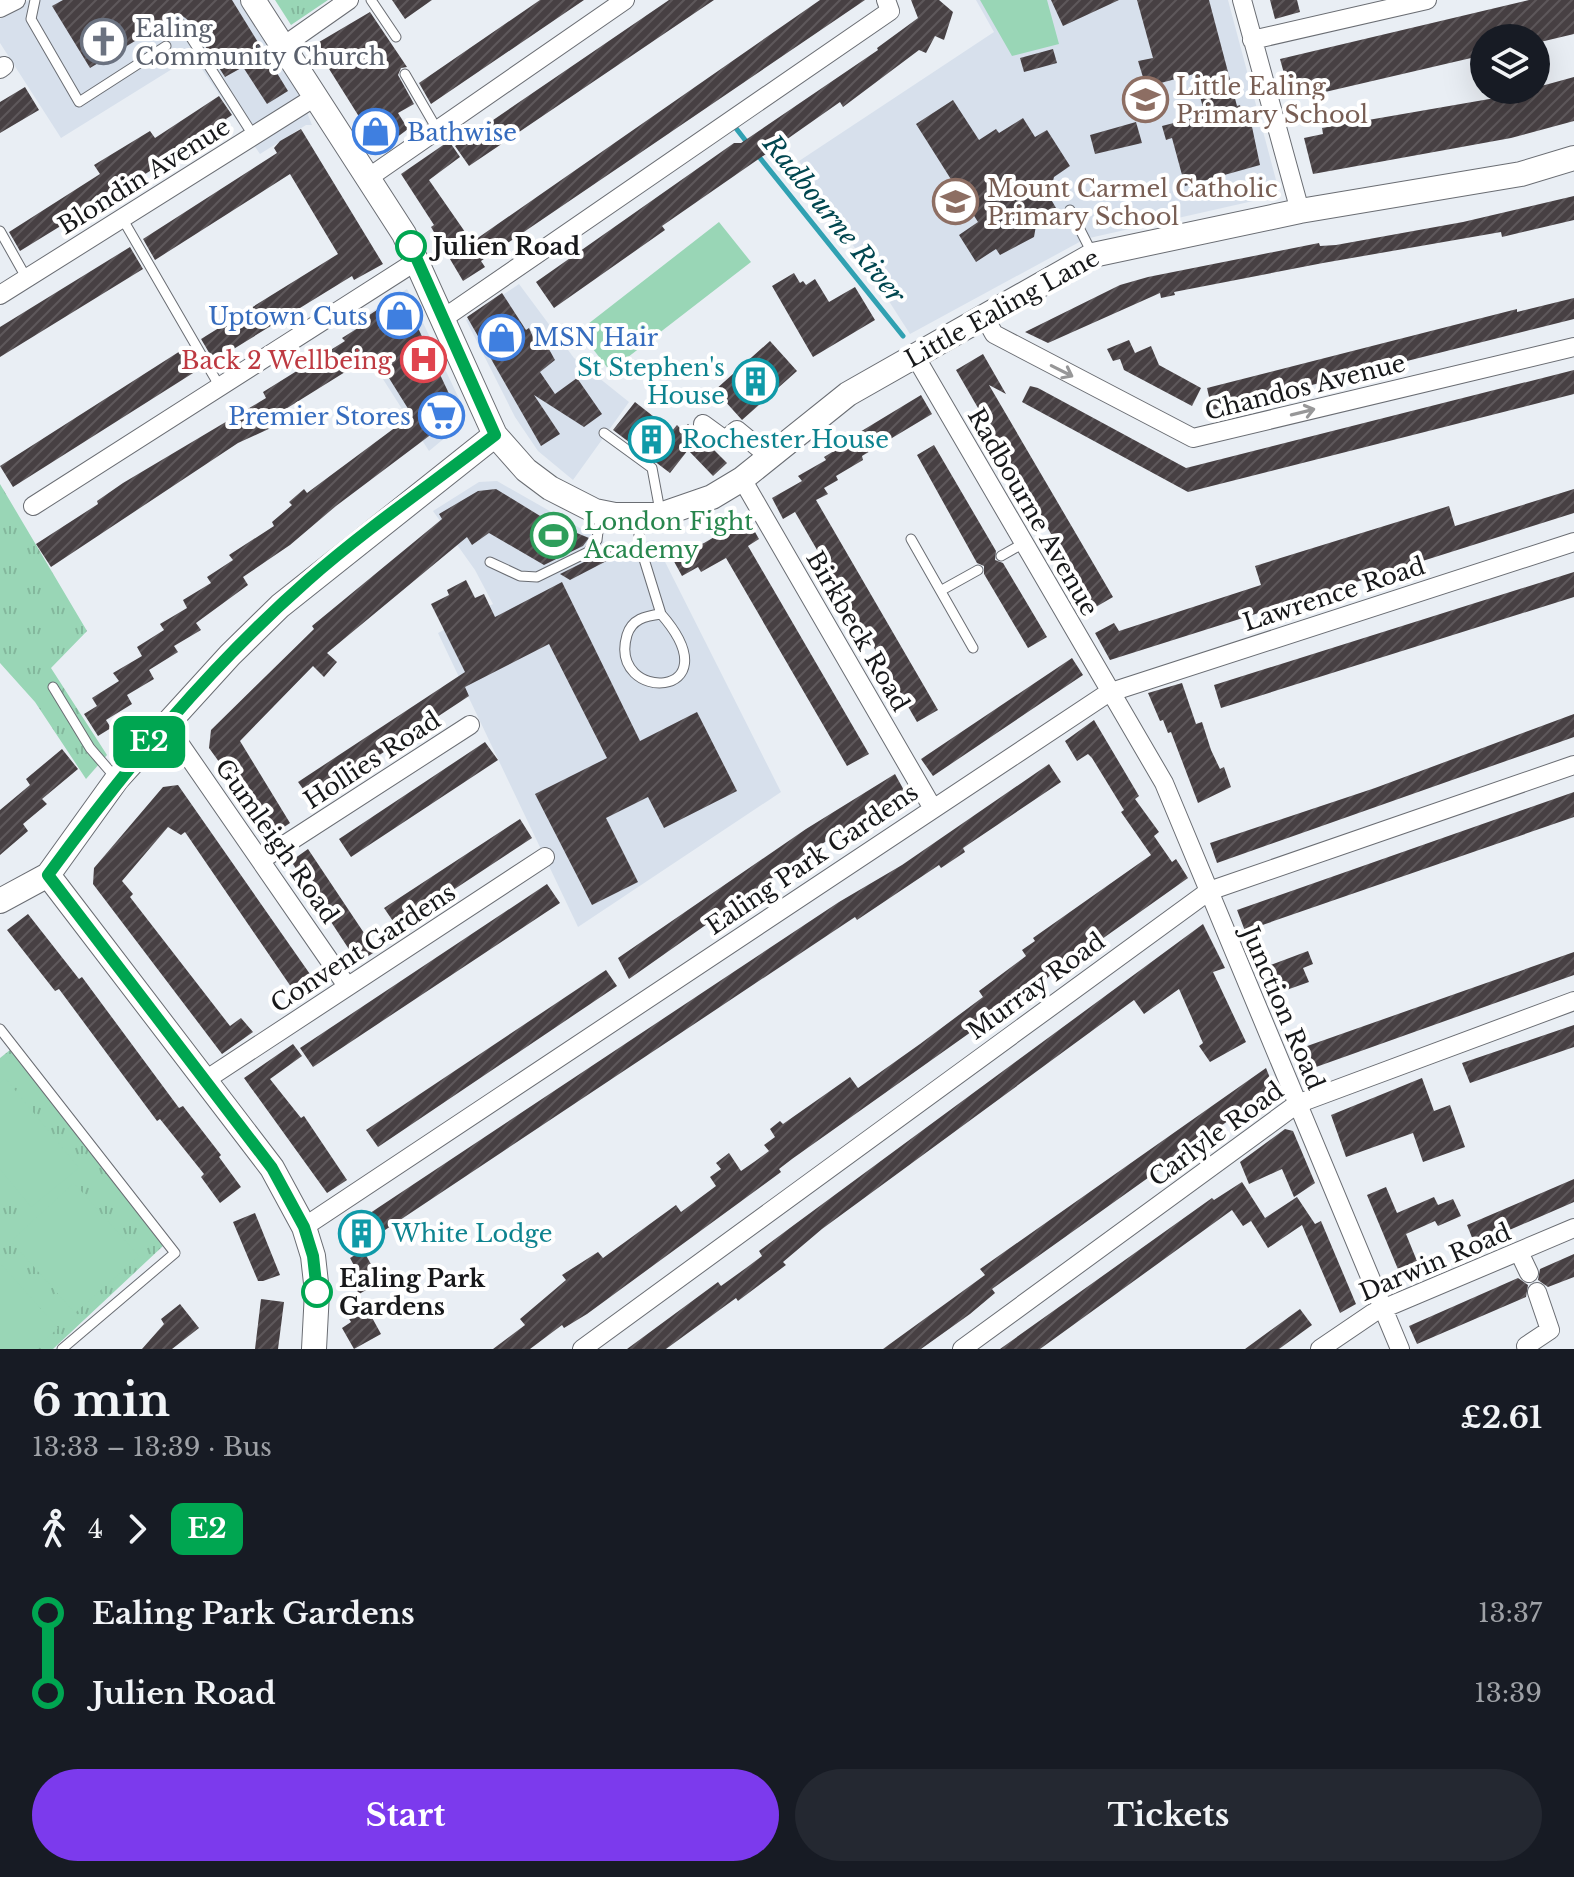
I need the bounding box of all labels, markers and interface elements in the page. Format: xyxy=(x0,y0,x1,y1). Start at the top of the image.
place label: Ealing Community Church xyxy=(135,14,385,71)
church icon: Ealing Community Church xyxy=(80,18,128,66)
map controls xyxy=(1470,24,1550,104)
button: layers xyxy=(1470,24,1550,104)
place label: Little Ealing Primary School xyxy=(1176,72,1368,129)
school or university icon: Little Ealing Primary School xyxy=(1121,76,1169,124)
shop icon: Bathwise xyxy=(352,108,400,156)
street label: Blondin Avenue xyxy=(53,112,235,240)
place label: Bathwise xyxy=(407,118,517,147)
water label: Radbourne River xyxy=(756,128,912,311)
place label: Mount Carmel Catholic Primary School xyxy=(987,174,1278,231)
school or university icon: Mount Carmel Catholic Primary School xyxy=(932,178,980,226)
marker: Julien Road xyxy=(396,231,426,261)
place label: Julien Road xyxy=(428,232,580,261)
street label: Little Ealing Lane xyxy=(900,243,1104,373)
shop icon: Uptown Cuts xyxy=(375,292,423,340)
place label: Uptown Cuts xyxy=(208,302,368,331)
shop icon: MSN Hair xyxy=(478,313,526,361)
place label: MSN Hair xyxy=(533,323,659,352)
hospital icon: Back 2 Wellbeing xyxy=(399,336,447,384)
place label: Back 2 Wellbeing xyxy=(181,346,393,375)
street label: Chandos Avenue xyxy=(1202,348,1408,426)
place label: St Stephen's House xyxy=(577,353,725,410)
building icon: St Stephen's House xyxy=(732,357,780,405)
one-way arrow xyxy=(1050,364,1074,380)
supermarket icon: Premier Stores xyxy=(418,392,466,440)
place label: Premier Stores xyxy=(228,402,411,431)
street label: Radbourne Avenue xyxy=(962,403,1104,621)
one-way arrow xyxy=(1290,404,1315,419)
building icon: Rochester House xyxy=(627,415,675,463)
place label: Rochester House xyxy=(682,425,889,454)
place label: London Fight Academy xyxy=(583,507,753,564)
sports icon: London Fight Academy xyxy=(529,511,577,559)
street label: Birkbeck Road xyxy=(800,546,916,716)
street label: Lawrence Road xyxy=(1239,551,1429,637)
street label: Hollies Road xyxy=(299,705,445,815)
line badge: E2 xyxy=(113,716,185,768)
text: E2 xyxy=(129,724,169,759)
street label: Gumleigh Road xyxy=(209,753,345,929)
street label: Ealing Park Gardens xyxy=(701,777,923,941)
street label: Convent Gardens xyxy=(265,878,461,1018)
street label: Junction Road xyxy=(1234,919,1330,1094)
street label: Murray Road xyxy=(962,926,1110,1046)
street label: Carlyle Road xyxy=(1143,1076,1289,1192)
building icon: White Lodge xyxy=(337,1209,385,1257)
street label: Darwin Road xyxy=(1355,1217,1515,1307)
place label: White Lodge xyxy=(391,1219,552,1248)
place label: Ealing Park Gardens xyxy=(339,1264,486,1321)
marker: Ealing Park Gardens xyxy=(302,1277,332,1307)
text: 6 min xyxy=(32,1373,170,1428)
text: £2.61 xyxy=(1461,1399,1542,1436)
text: 13:33 – 13:39 · Bus xyxy=(32,1431,272,1463)
icon: walk xyxy=(32,1507,76,1551)
icon: forward xyxy=(115,1507,159,1551)
text: E2 xyxy=(187,1511,227,1546)
text: 4 xyxy=(88,1513,103,1545)
text: Ealing Park Gardens xyxy=(92,1595,415,1632)
text: 13:37 xyxy=(1478,1597,1542,1629)
text: Julien Road xyxy=(92,1675,276,1712)
text: 13:39 xyxy=(1474,1677,1542,1709)
button: Start xyxy=(32,1769,779,1861)
button: Tickets xyxy=(795,1769,1542,1861)

